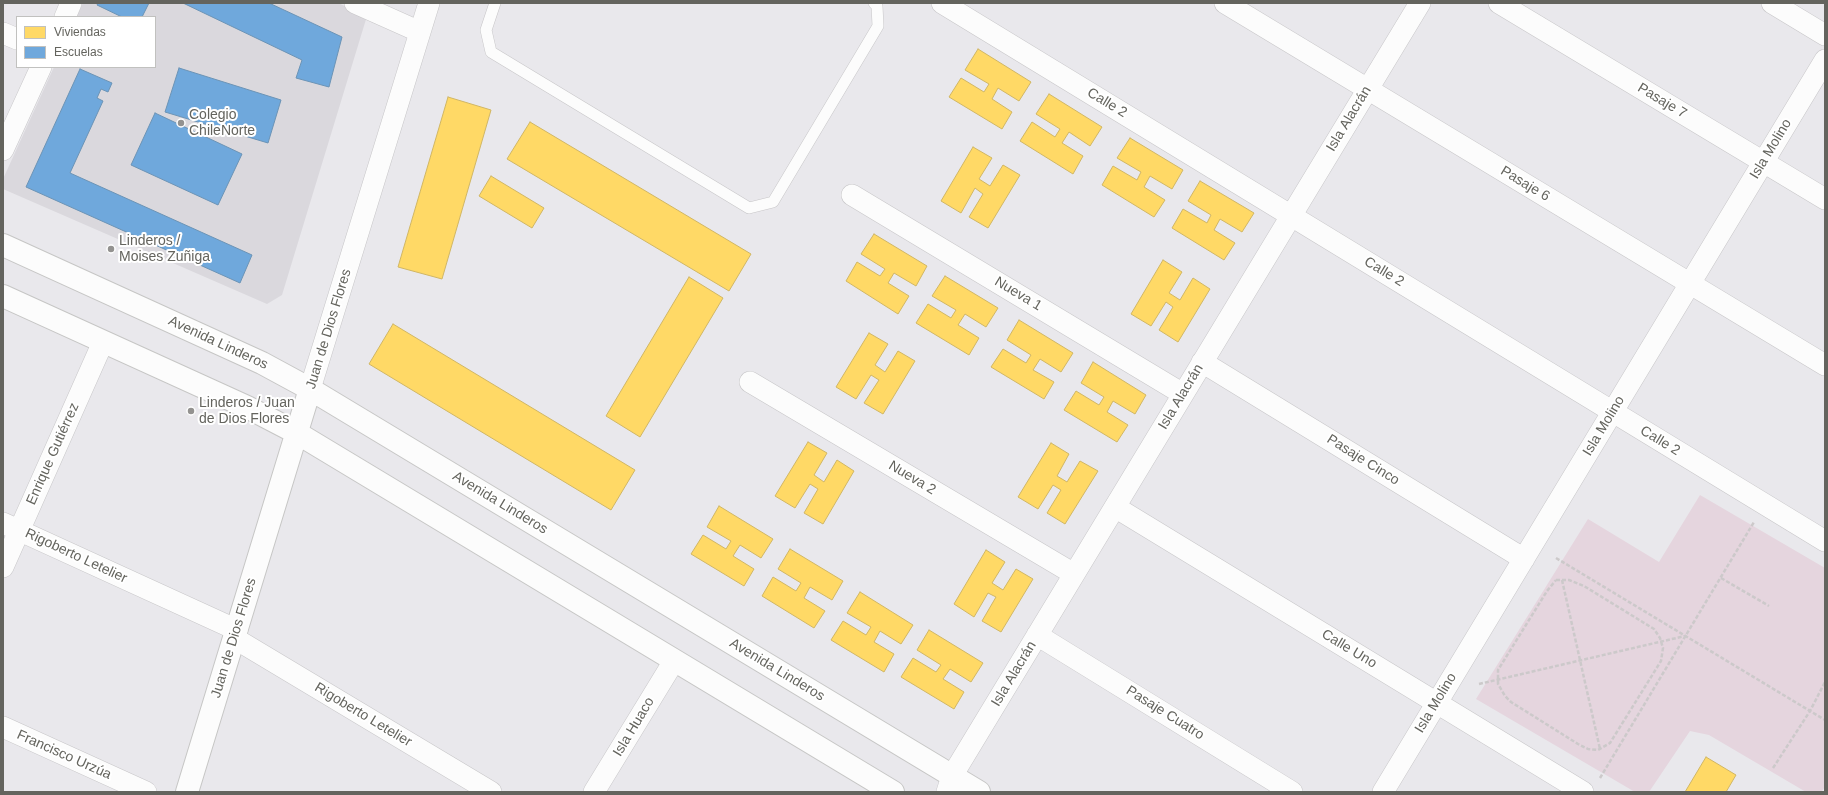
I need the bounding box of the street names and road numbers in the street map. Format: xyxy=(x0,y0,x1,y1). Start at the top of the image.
street label: Pasaje 7 xyxy=(1634,80,1690,122)
street label: Isla Alacrán xyxy=(1323,83,1375,155)
street label: Calle 2 xyxy=(1084,85,1130,121)
street label: Isla Molino xyxy=(1747,116,1795,182)
street label: Pasaje 6 xyxy=(1497,163,1553,205)
street label: Calle 2 xyxy=(1361,254,1407,290)
street label: Juan de Dios Flores xyxy=(303,267,355,391)
street label: Nueva 1 xyxy=(991,273,1045,315)
street label: Avenida Linderos xyxy=(166,313,270,373)
street label: Isla Alacrán xyxy=(1155,361,1207,433)
street label: Isla Molino xyxy=(1580,393,1628,459)
street label: Enrique Gutiérrez xyxy=(23,400,83,508)
street label: Calle 2 xyxy=(1637,423,1683,459)
street label: Pasaje Cinco xyxy=(1324,431,1402,489)
street label: Nueva 2 xyxy=(885,457,939,499)
street label: Avenida Linderos xyxy=(449,468,551,538)
street label: Rigoberto Letelier xyxy=(22,525,130,587)
street label: Juan de Dios Flores xyxy=(208,576,260,700)
street label: Calle Uno xyxy=(1318,626,1380,672)
street label: Avenida Linderos xyxy=(726,635,828,705)
street label: Isla Alacrán xyxy=(988,638,1040,710)
street label: Isla Molino xyxy=(1412,670,1460,736)
street label: Rigoberto Letelier xyxy=(311,679,415,751)
street label: Pasaje Cuatro xyxy=(1123,682,1207,744)
street label: Isla Huaco xyxy=(610,694,658,760)
street label: Francisco Urzúa xyxy=(14,727,114,783)

